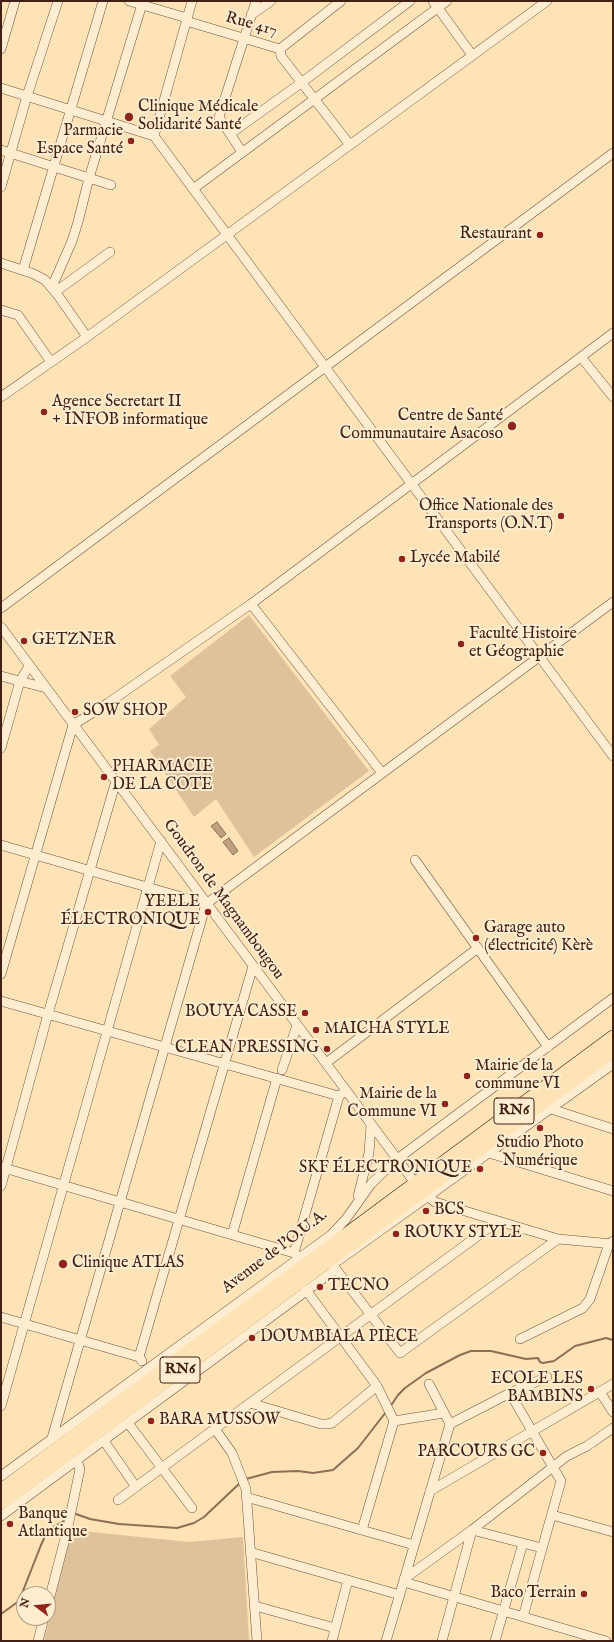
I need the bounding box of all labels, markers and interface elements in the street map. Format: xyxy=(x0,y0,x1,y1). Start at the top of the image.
street label: Rue 417 xyxy=(223,9,279,41)
place label: Clinique Médicale Solidarité Santé xyxy=(138,98,258,136)
marker: Clinique Médicale Solidarité Santé xyxy=(123,111,135,123)
place label: Parmacie Espace Santé xyxy=(37,122,123,160)
marker: Parmacie Espace Santé xyxy=(126,136,136,146)
place label: Restaurant xyxy=(459,225,532,245)
marker: Restaurant xyxy=(535,230,545,240)
place label: Agence Secretart II + INFOB informatique xyxy=(52,393,208,431)
marker: Agence Secretart II + INFOB informatique xyxy=(39,407,49,417)
place label: Centre de Santé Communautaire Asacoso xyxy=(340,407,503,445)
marker: Centre de Santé Communautaire Asacoso xyxy=(506,420,518,432)
place label: Office Nationale des Transports (O.N.T) xyxy=(419,497,553,535)
marker: Office Nationale des Transports (O.N.T) xyxy=(556,511,566,521)
place label: Lycée Mabilé xyxy=(410,549,500,569)
marker: Lycée Mabilé xyxy=(397,554,407,564)
place label: Faculté Histoire et Géographie xyxy=(469,625,577,663)
place label: GETZNER xyxy=(32,631,116,651)
marker: GETZNER xyxy=(19,636,29,646)
marker: Faculté Histoire et Géographie xyxy=(456,639,466,649)
place label: SOW SHOP xyxy=(83,702,167,722)
marker: SOW SHOP xyxy=(70,707,80,717)
place label: PHARMACIE DE LA COTE xyxy=(112,758,213,796)
marker: PHARMACIE DE LA COTE xyxy=(99,772,109,782)
street label: Goudron de Magnambougou xyxy=(158,816,288,984)
place label: YEELE ÉLECTRONIQUE xyxy=(60,893,200,931)
marker: YEELE ÉLECTRONIQUE xyxy=(203,907,213,917)
place label: Garage auto (électricité) Kèrè xyxy=(484,919,593,957)
marker: Garage auto (électricité) Kèrè xyxy=(471,933,481,943)
place label: BOUYA CASSE xyxy=(185,1003,297,1023)
marker: BOUYA CASSE xyxy=(300,1008,310,1018)
place label: MAICHA STYLE xyxy=(324,1020,450,1040)
marker: MAICHA STYLE xyxy=(311,1025,321,1035)
place label: CLEAN PRESSING xyxy=(175,1039,319,1059)
marker: CLEAN PRESSING xyxy=(322,1044,332,1054)
place label: Mairie de la commune VI xyxy=(475,1057,560,1095)
marker: Mairie de la commune VI xyxy=(462,1071,472,1081)
place label: Mairie de la Commune VI xyxy=(347,1085,437,1123)
road number: RN6 xyxy=(494,1098,534,1124)
marker: Mairie de la Commune VI xyxy=(440,1099,450,1109)
marker: Studio Photo Numérique xyxy=(535,1123,545,1133)
place label: Studio Photo Numérique xyxy=(496,1134,584,1172)
place label: SKF ÉLECTRONIQUE xyxy=(299,1159,472,1179)
marker: SKF ÉLECTRONIQUE xyxy=(475,1164,485,1174)
place label: BCS xyxy=(434,1201,464,1221)
street label: Avenue de l'O.U.A. xyxy=(218,1206,332,1298)
marker: BCS xyxy=(421,1206,431,1216)
place label: ROUKY STYLE xyxy=(404,1224,522,1244)
marker: ROUKY STYLE xyxy=(391,1229,401,1239)
place label: Clinique ATLAS xyxy=(72,1254,184,1274)
marker: Clinique ATLAS xyxy=(57,1258,69,1270)
place label: TECNO xyxy=(328,1277,389,1297)
marker: TECNO xyxy=(315,1282,325,1292)
place label: DOUMBIALA PIÈCE xyxy=(260,1328,418,1348)
marker: DOUMBIALA PIÈCE xyxy=(247,1333,257,1343)
road number: RN6 xyxy=(160,1357,200,1383)
place label: ECOLE LES BAMBINS xyxy=(491,1370,583,1408)
marker: ECOLE LES BAMBINS xyxy=(586,1384,596,1394)
place label: BARA MUSSOW xyxy=(159,1411,280,1431)
marker: BARA MUSSOW xyxy=(146,1416,156,1426)
place label: PARCOURS GC xyxy=(418,1443,535,1463)
marker: PARCOURS GC xyxy=(538,1448,548,1458)
place label: Banque Atlantique xyxy=(18,1505,87,1543)
marker: Banque Atlantique xyxy=(5,1519,15,1529)
place label: Baco Terrain xyxy=(490,1584,576,1604)
north arrow xyxy=(16,1586,56,1626)
marker: Baco Terrain xyxy=(579,1589,589,1599)
text: N xyxy=(17,1596,33,1609)

